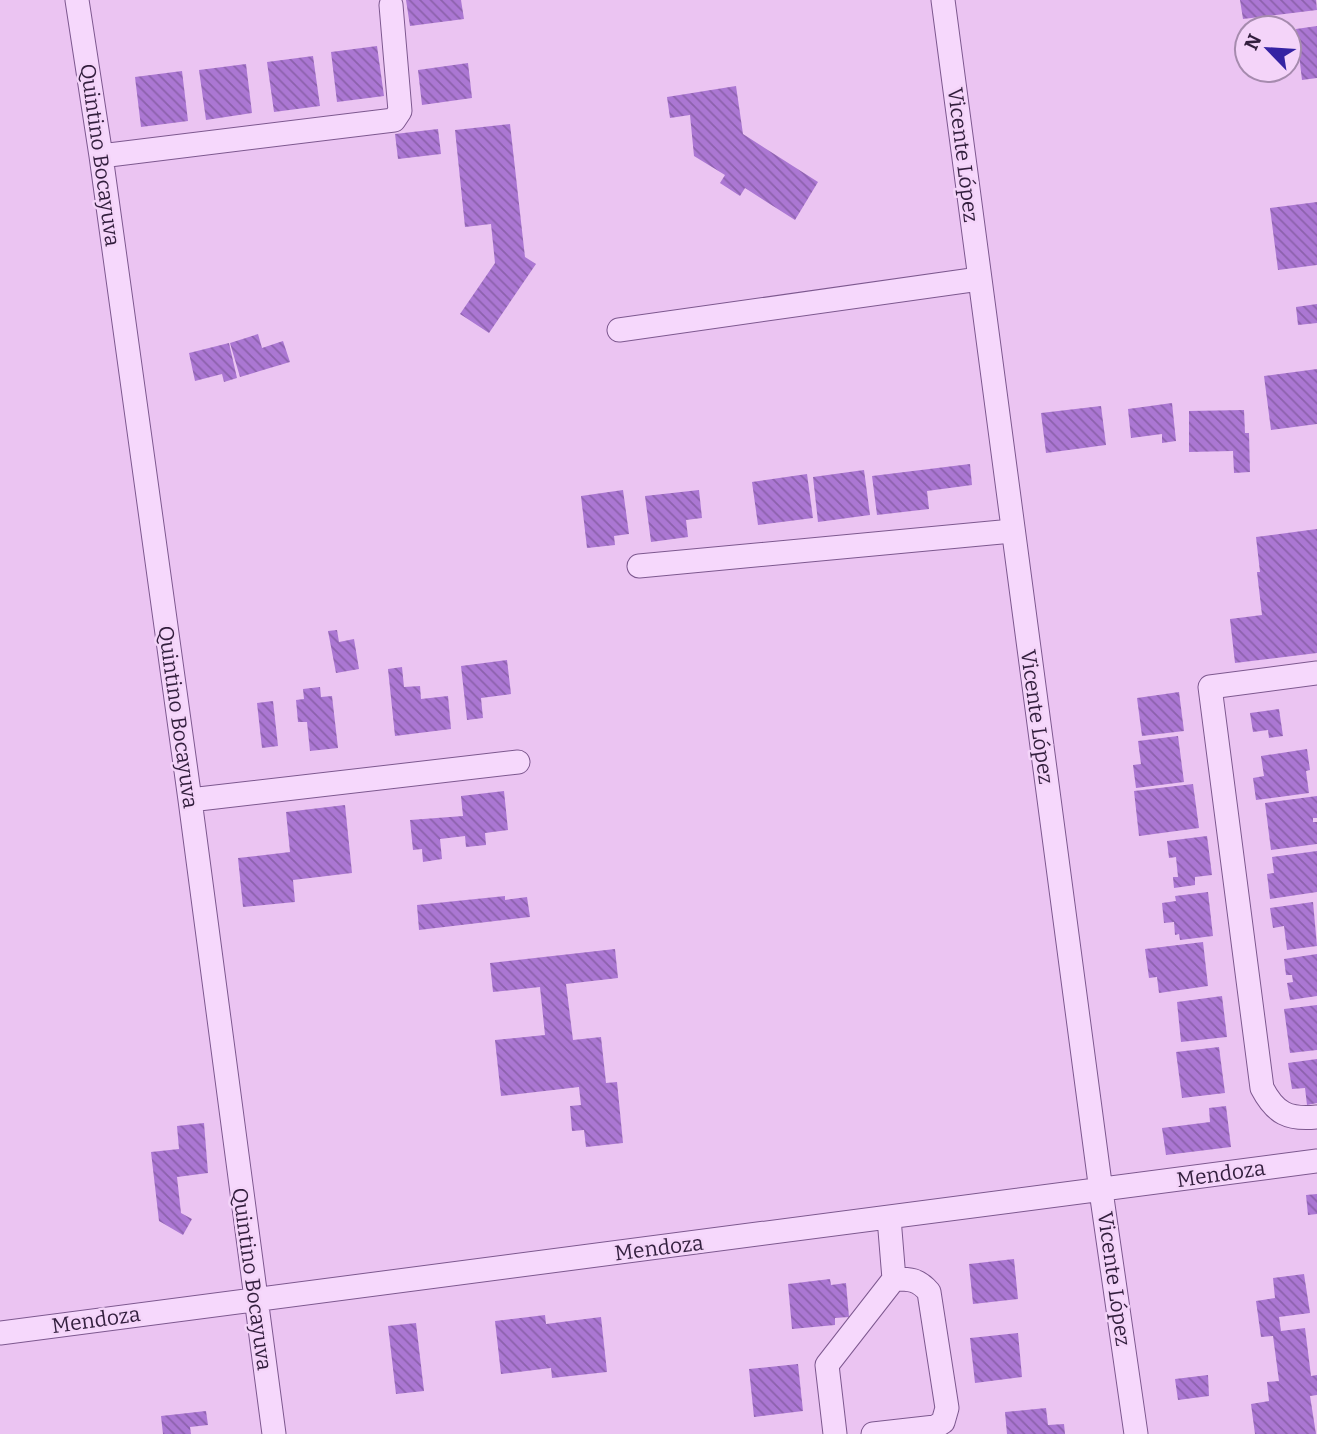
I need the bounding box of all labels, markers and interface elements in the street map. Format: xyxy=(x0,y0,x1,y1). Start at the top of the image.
north arrow xyxy=(1233,14,1303,84)
text: N xyxy=(1240,30,1267,54)
street label: Quintino Bocayuva xyxy=(74,62,126,249)
street label: Vicente López xyxy=(942,86,984,224)
street label: Quintino Bocayuva xyxy=(152,624,204,811)
street label: Vicente López xyxy=(1015,648,1059,786)
street label: Mendoza xyxy=(1175,1155,1268,1193)
street label: Quintino Bocayuva xyxy=(226,1186,278,1373)
street label: Vicente López xyxy=(1092,1210,1136,1348)
street label: Mendoza xyxy=(613,1230,705,1266)
street label: Mendoza xyxy=(50,1301,143,1339)

